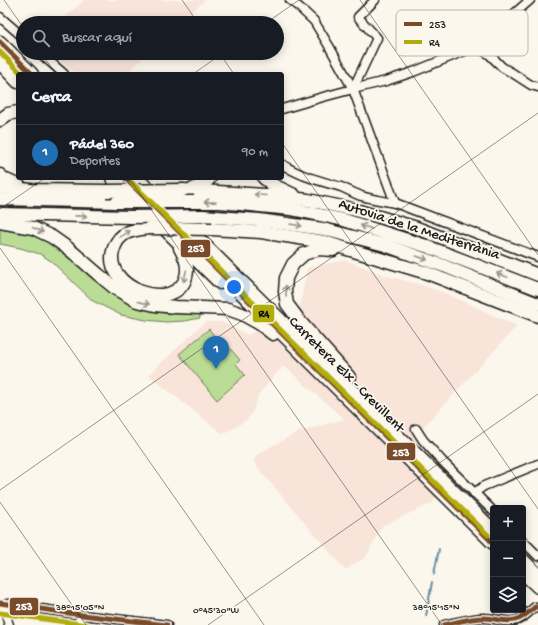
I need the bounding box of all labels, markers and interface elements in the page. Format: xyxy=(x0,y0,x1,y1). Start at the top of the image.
legend xyxy=(396,10,528,56)
search box xyxy=(16,16,284,60)
text: 253 xyxy=(429,20,446,32)
icon: search xyxy=(30,27,52,49)
text: Buscar aquí xyxy=(62,29,132,47)
text: R4 xyxy=(429,38,441,50)
text: Cerca xyxy=(32,88,71,108)
text: Pádel 360 xyxy=(70,136,134,154)
text: 1 xyxy=(42,145,48,160)
text: 90 m xyxy=(242,145,268,160)
text: Deportes xyxy=(70,154,120,169)
one-way arrow xyxy=(254,191,267,198)
street label: Autovia de la Mediterrània xyxy=(336,195,503,265)
one-way arrow xyxy=(204,198,217,206)
one-way arrow xyxy=(74,213,87,220)
one-way arrow xyxy=(289,221,302,229)
one-way arrow xyxy=(359,223,372,230)
one-way arrow xyxy=(32,227,44,234)
one-way arrow xyxy=(119,230,131,238)
line badge: 253 xyxy=(180,239,211,258)
text: 253 xyxy=(188,244,205,256)
one-way arrow xyxy=(415,255,428,262)
one-way arrow xyxy=(181,269,189,282)
one-way arrow xyxy=(496,270,508,278)
your location xyxy=(224,277,244,297)
one-way arrow xyxy=(282,285,290,298)
one-way arrow xyxy=(138,299,151,307)
line badge: R4 xyxy=(252,304,275,323)
text: R4 xyxy=(258,309,270,321)
street label: Carretera Elx - Crevillent xyxy=(284,313,409,438)
pin: 1 xyxy=(203,336,229,369)
line badge: 253 xyxy=(386,442,416,461)
text: 253 xyxy=(393,448,410,460)
map controls xyxy=(490,505,526,613)
button: + xyxy=(490,505,526,541)
button: − xyxy=(490,541,526,577)
button: layers xyxy=(490,577,526,613)
line badge: 253 xyxy=(9,597,39,616)
text: 253 xyxy=(16,602,33,614)
text: 38°15'05"N xyxy=(55,602,105,614)
text: 38°15'15"N xyxy=(412,602,460,614)
text: 0°45'30"W xyxy=(193,605,240,617)

